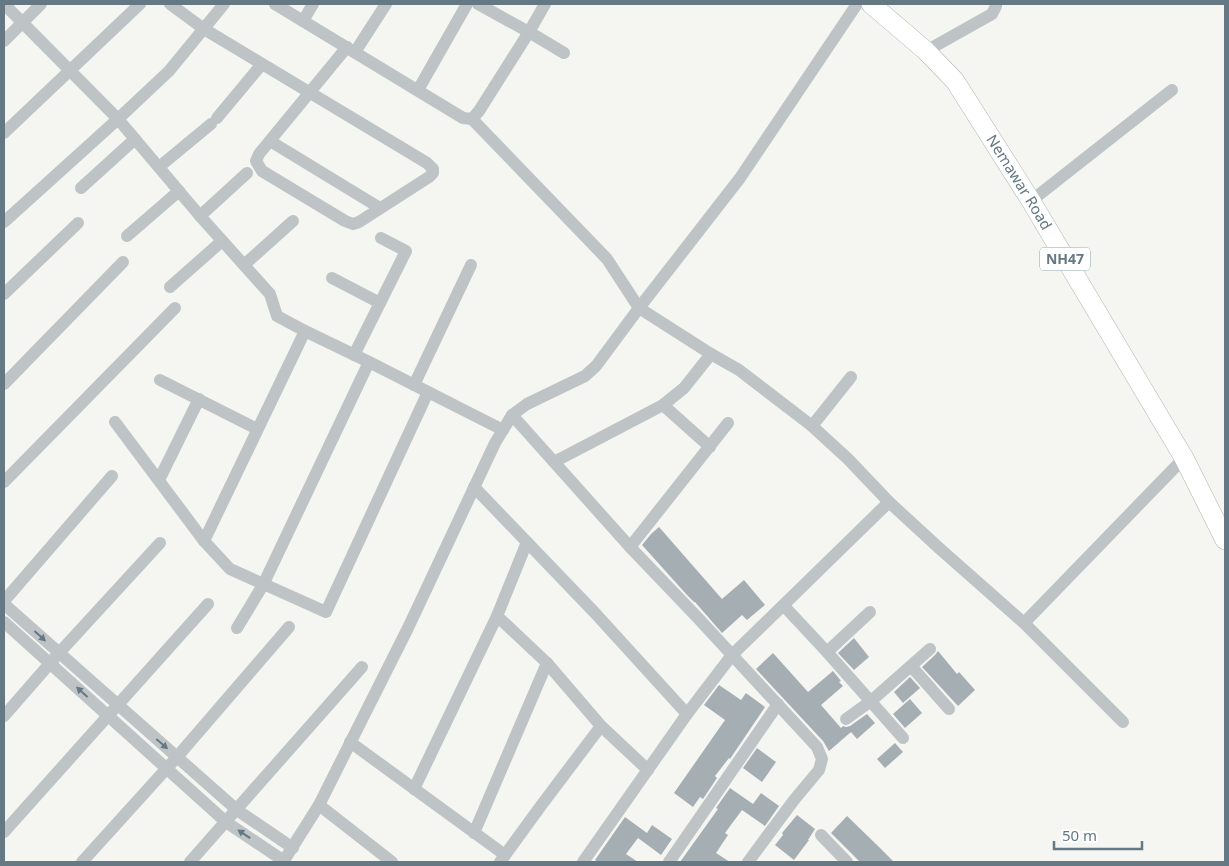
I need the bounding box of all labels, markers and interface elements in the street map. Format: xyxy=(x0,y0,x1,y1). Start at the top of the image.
street label: Nemawar Road xyxy=(982,131,1057,233)
road number: NH47 xyxy=(1040,248,1090,270)
one-way arrow xyxy=(34,631,47,642)
one-way arrow xyxy=(76,686,88,698)
one-way arrow xyxy=(156,738,169,749)
scale bar xyxy=(1054,818,1142,850)
text: 50 m xyxy=(1062,825,1097,845)
one-way arrow xyxy=(237,829,250,839)

